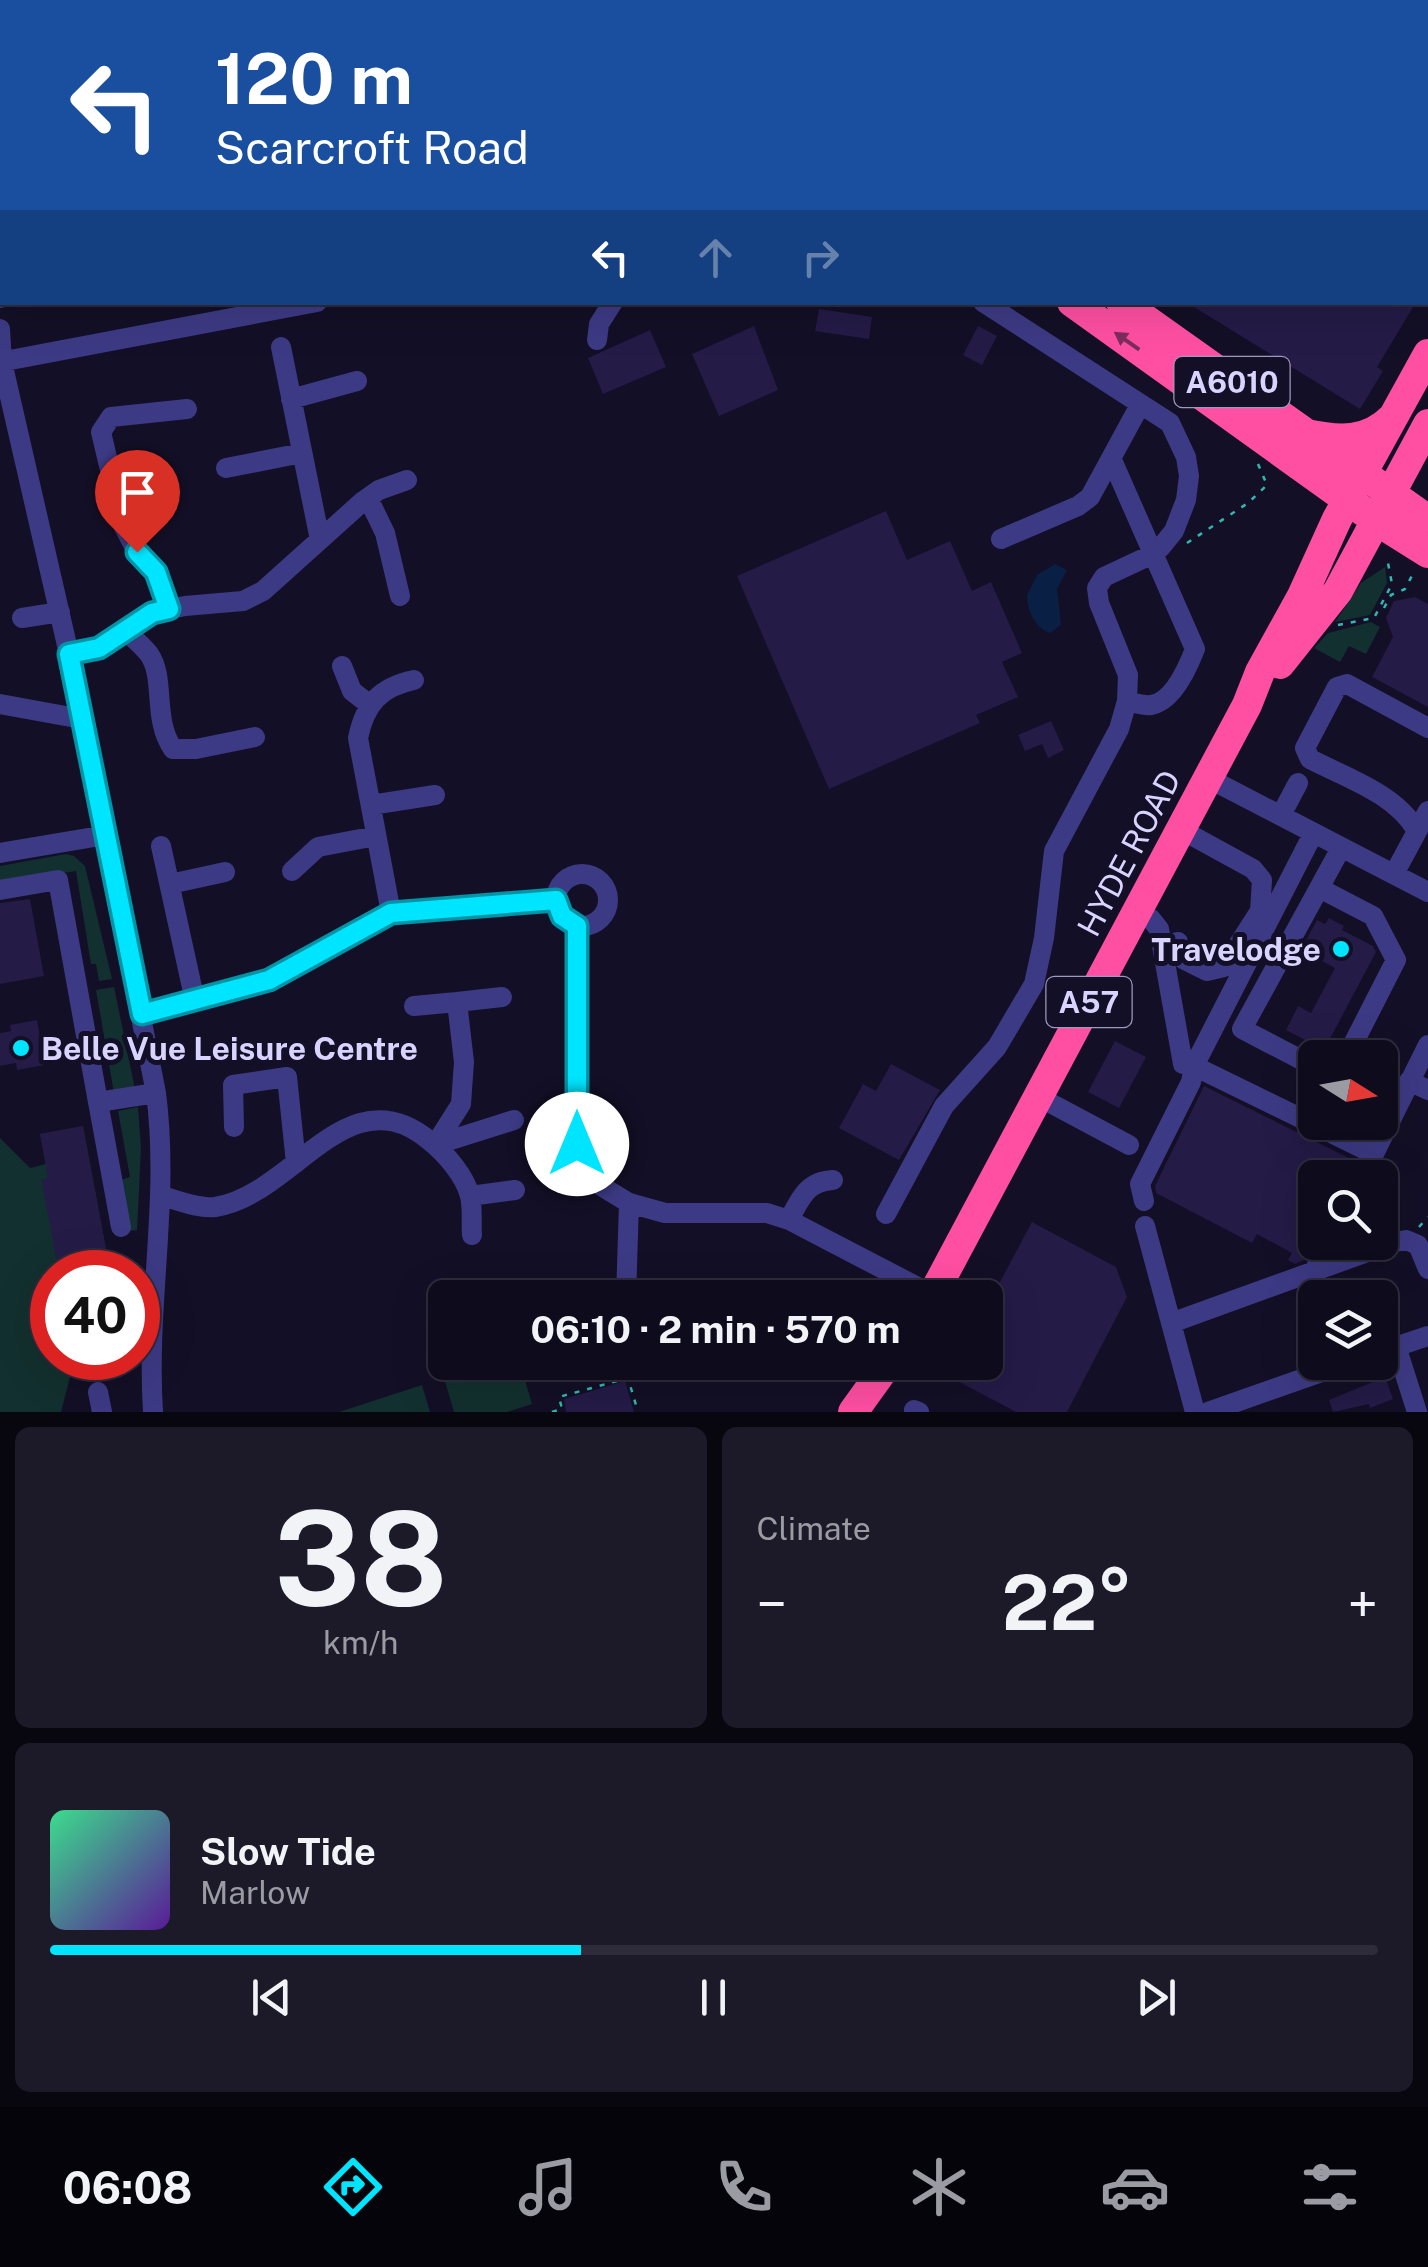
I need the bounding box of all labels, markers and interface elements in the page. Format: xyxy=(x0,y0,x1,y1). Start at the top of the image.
text: 120 m xyxy=(215,37,413,120)
icon: left xyxy=(50,40,180,170)
text: Scarcroft Road xyxy=(215,121,529,174)
icon: left xyxy=(583,230,638,285)
icon: ahead xyxy=(688,230,743,285)
icon: right xyxy=(793,230,848,285)
one-way arrow xyxy=(1114,332,1141,351)
road number: A6010 xyxy=(1174,357,1290,407)
pin xyxy=(95,450,180,553)
icon: arrive xyxy=(110,465,165,520)
street label: HYDE ROAD xyxy=(1070,764,1188,942)
place label: Travelodge xyxy=(1151,931,1321,968)
marker: Travelodge xyxy=(1330,938,1352,960)
road number: A57 xyxy=(1046,977,1132,1027)
place label: Belle Vue Leisure Centre xyxy=(41,1030,418,1067)
marker: Belle Vue Leisure Centre xyxy=(10,1037,32,1059)
north arrow xyxy=(1298,1040,1398,1140)
map controls xyxy=(1298,1040,1398,1380)
position arrow xyxy=(525,1092,629,1196)
button: search xyxy=(1298,1160,1398,1260)
speed limit sign: 40 xyxy=(30,1250,160,1380)
button: layers xyxy=(1298,1280,1398,1380)
text: 06:10 · 2 min · 570 m xyxy=(531,1307,900,1352)
text: 38 xyxy=(274,1483,447,1635)
text: Climate xyxy=(757,1510,871,1547)
text: 22° xyxy=(1002,1559,1133,1647)
text: − xyxy=(757,1572,787,1636)
text: + xyxy=(1348,1572,1378,1636)
text: km/h xyxy=(323,1624,398,1661)
text: Slow Tide xyxy=(200,1829,376,1874)
text: Marlow xyxy=(200,1874,310,1911)
icon: previous xyxy=(244,1970,299,2025)
icon: pause xyxy=(686,1970,741,2025)
icon: next xyxy=(1129,1970,1184,2025)
icon: directions xyxy=(318,2152,388,2222)
icon: music xyxy=(513,2152,583,2222)
icon: phone xyxy=(709,2152,779,2222)
icon: climate xyxy=(904,2152,974,2222)
icon: car xyxy=(1100,2152,1170,2222)
icon: filters xyxy=(1295,2152,1365,2222)
text: 06:08 xyxy=(63,2161,193,2214)

